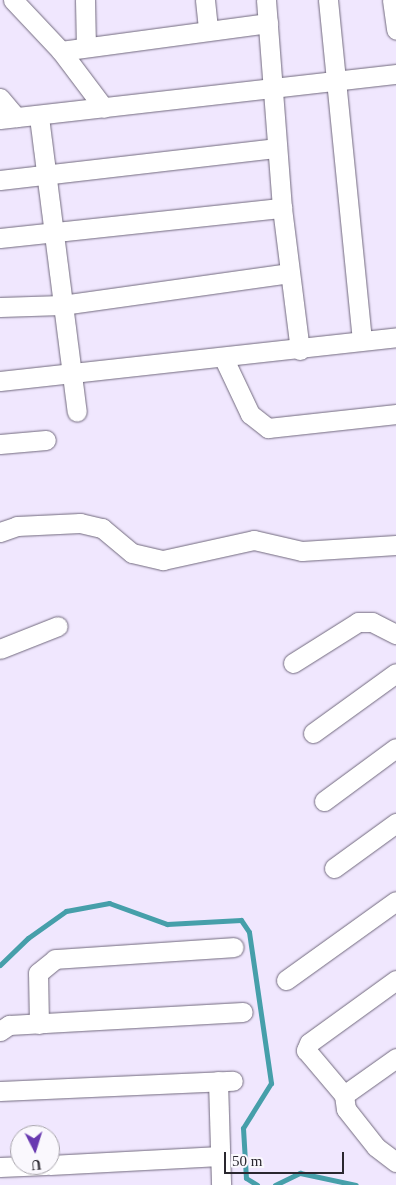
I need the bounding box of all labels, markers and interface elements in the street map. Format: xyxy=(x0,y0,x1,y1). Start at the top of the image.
north arrow xyxy=(10,1125,60,1175)
scale bar xyxy=(226,1142,346,1174)
text: 50 m xyxy=(232,1153,262,1169)
text: U xyxy=(31,1157,42,1172)

